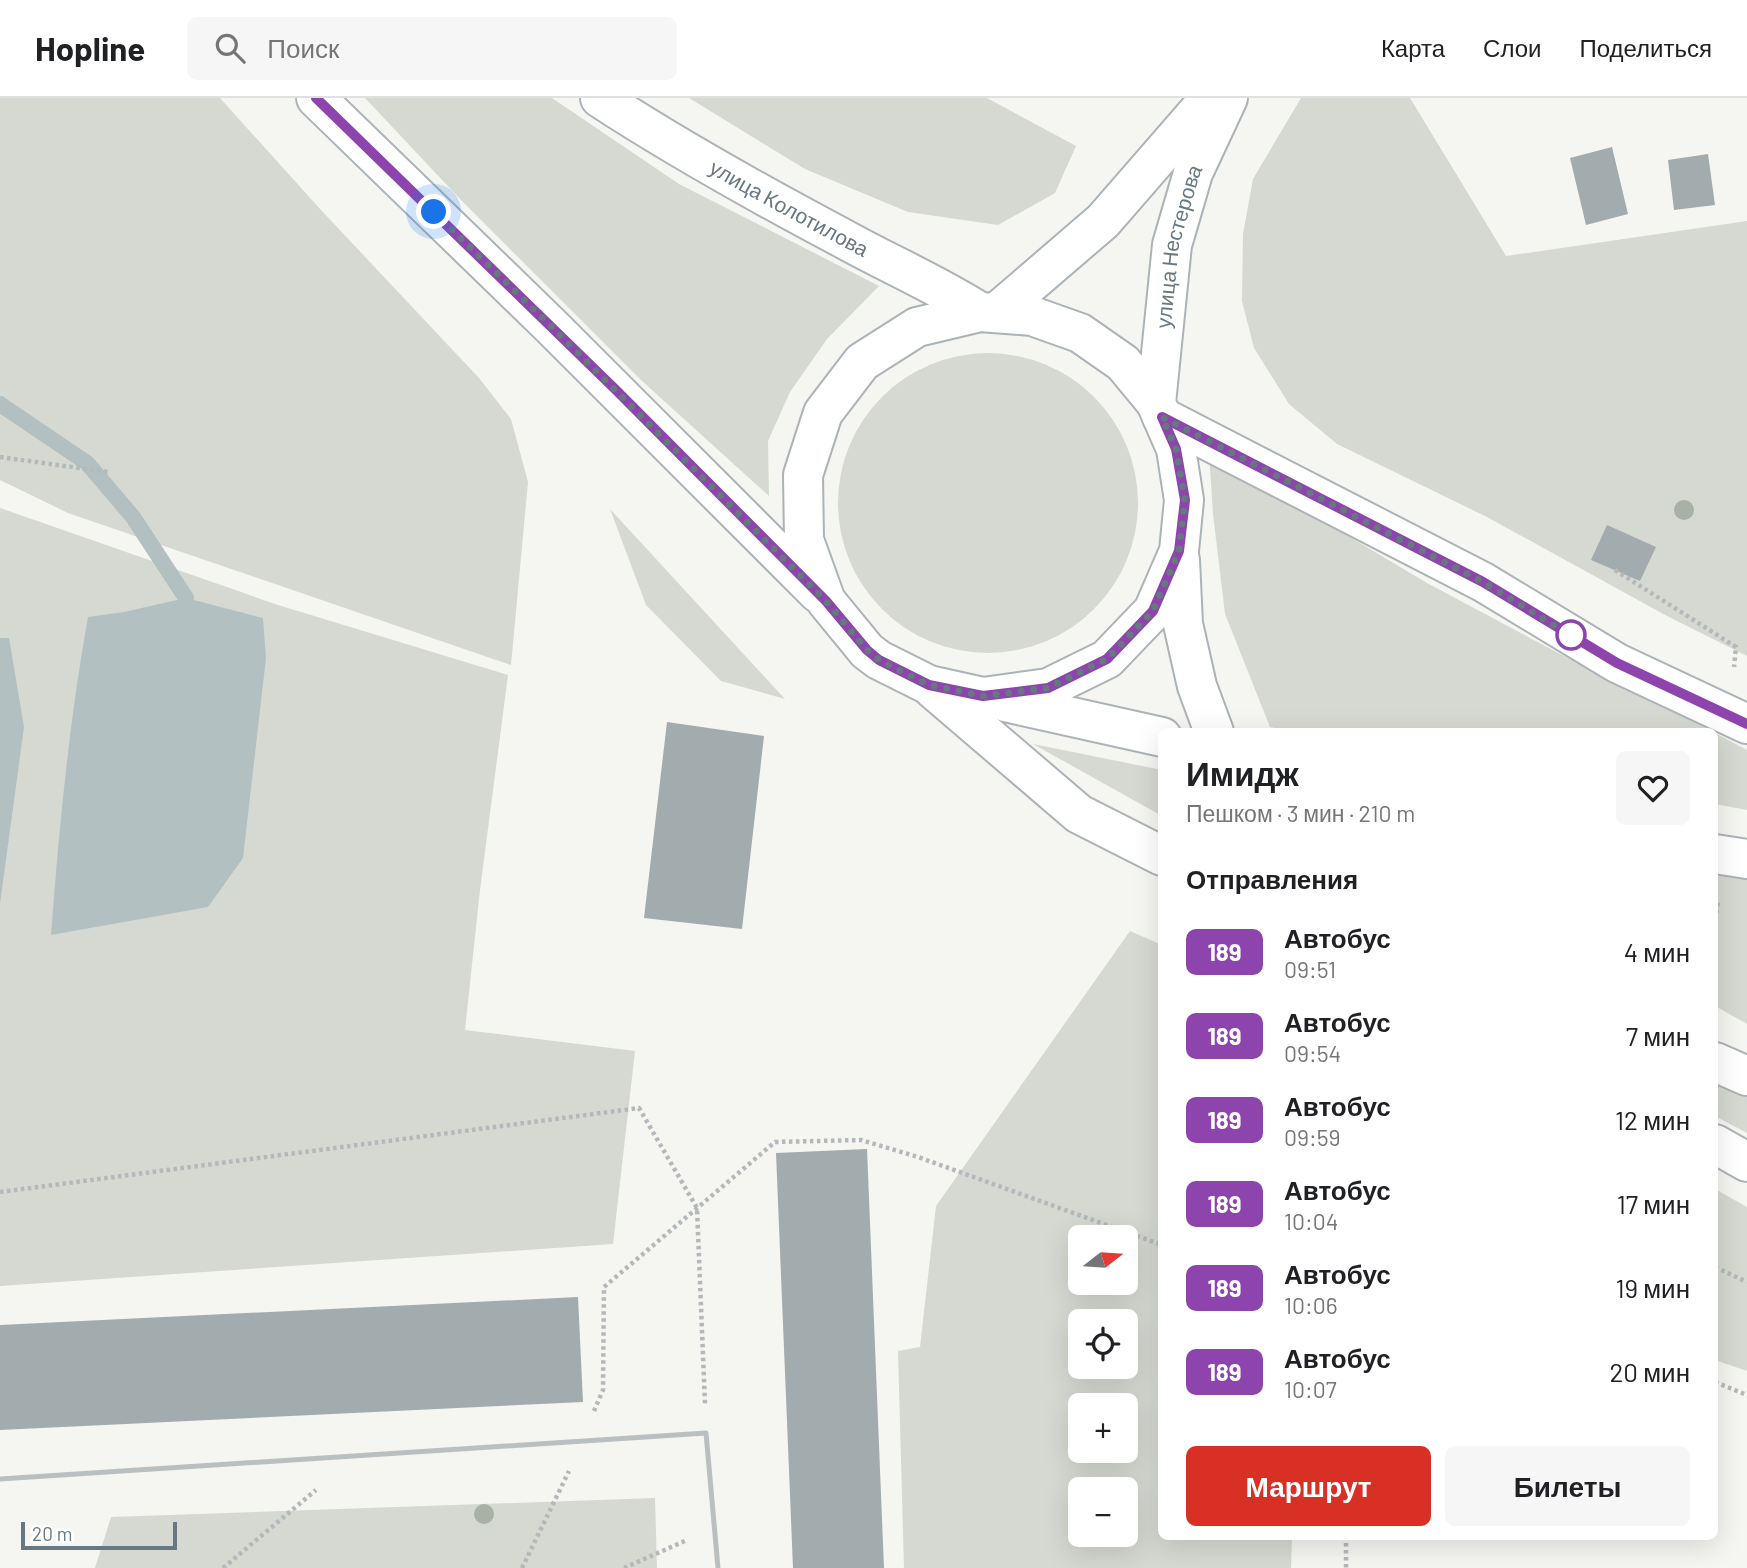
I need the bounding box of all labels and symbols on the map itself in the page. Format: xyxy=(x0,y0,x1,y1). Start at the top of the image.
street label: улица Колотилова xyxy=(706,154,873,261)
street label: улица Нестерова xyxy=(1150,160,1206,329)
your location xyxy=(416,194,451,229)
unlabelled marker xyxy=(1556,620,1586,650)
north arrow xyxy=(1068,1225,1138,1295)
scale bar xyxy=(21,1519,177,1551)

